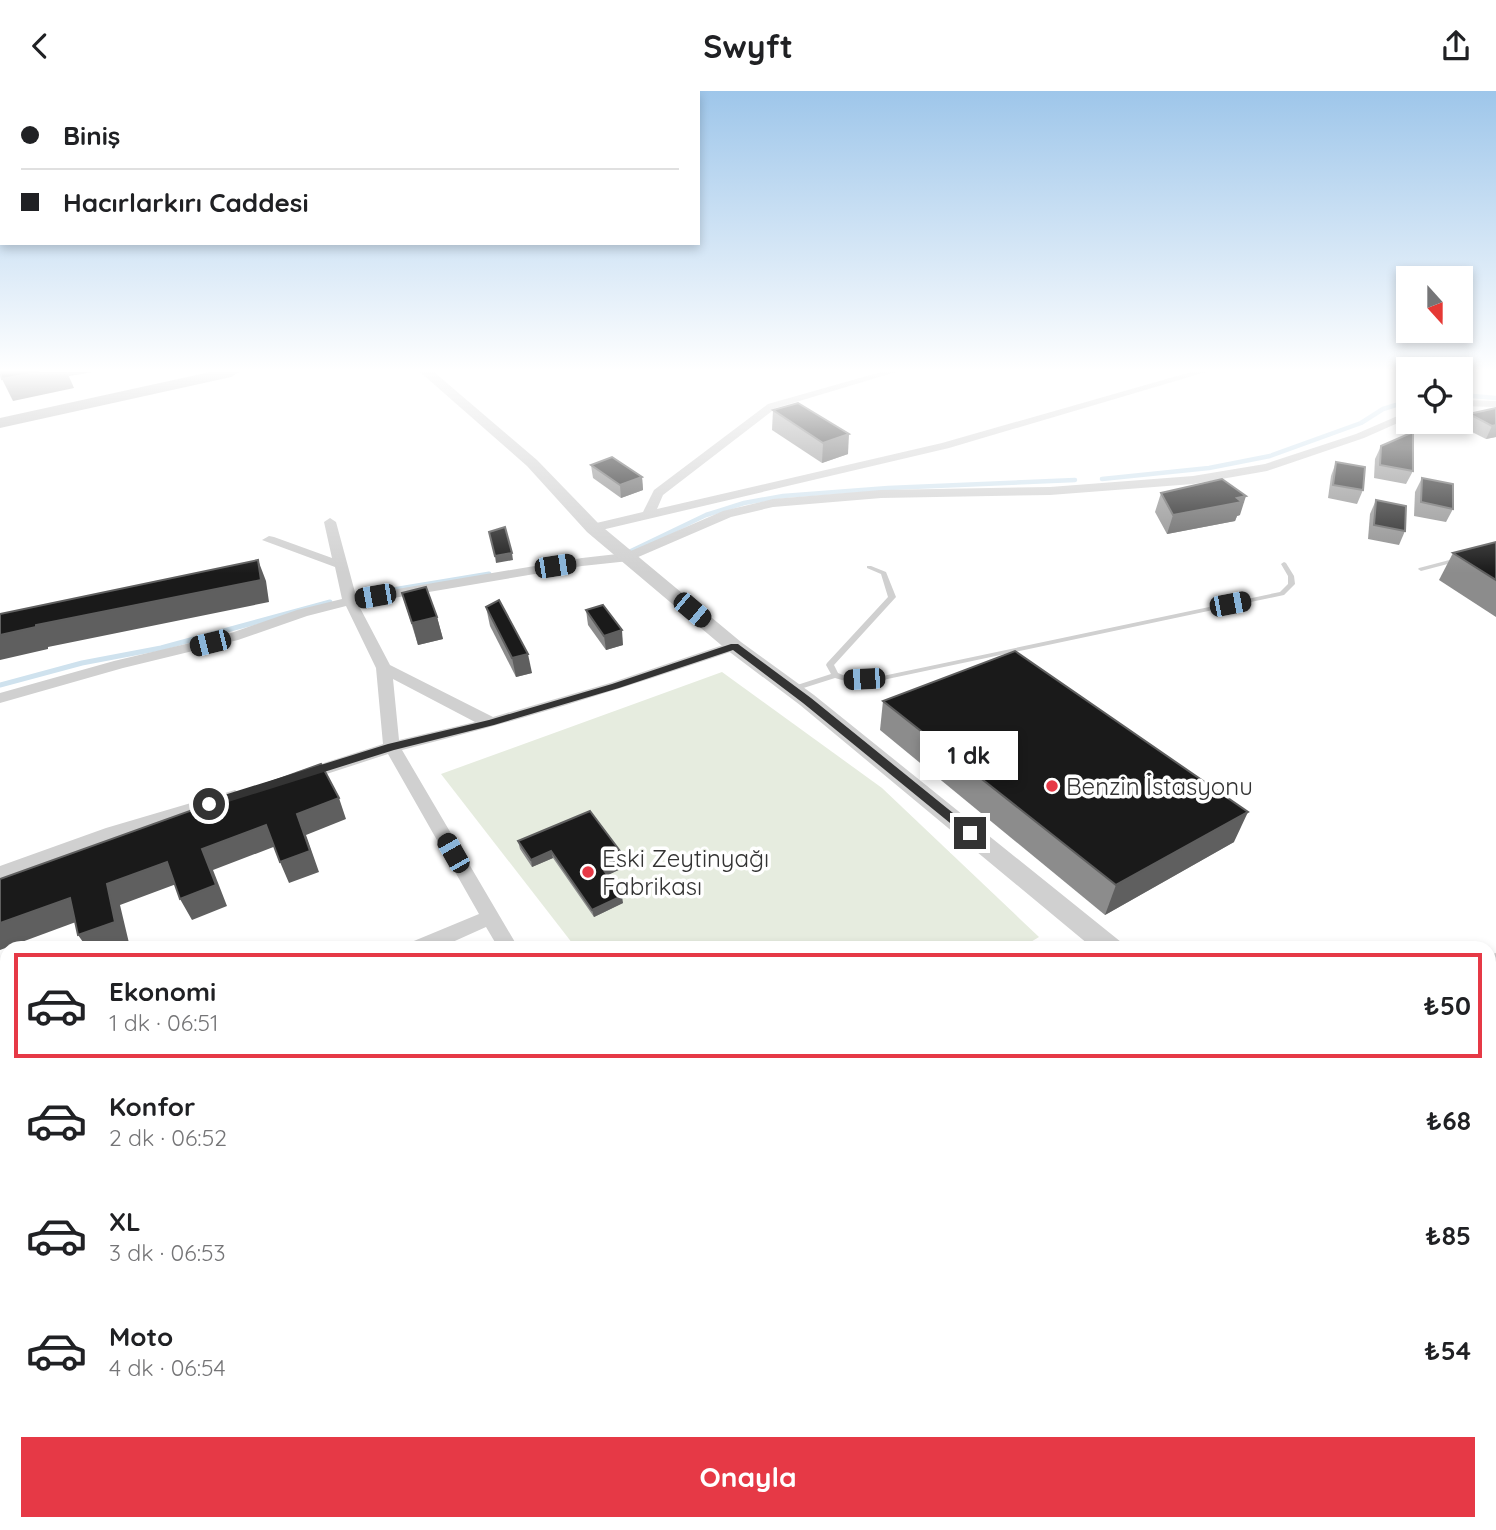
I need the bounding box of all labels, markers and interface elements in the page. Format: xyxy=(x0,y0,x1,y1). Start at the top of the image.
text: Swyft xyxy=(703,26,793,66)
icon: back xyxy=(21,27,59,65)
icon: share xyxy=(1437,27,1475,65)
text: Biniş xyxy=(63,119,120,152)
text: Hacırlarkırı Caddesi xyxy=(63,186,309,219)
north arrow xyxy=(1396,266,1474,343)
map controls xyxy=(1396,266,1473,434)
button: locate xyxy=(1396,357,1473,434)
car xyxy=(533,552,578,580)
car xyxy=(353,582,398,610)
car xyxy=(670,588,715,632)
car xyxy=(1208,590,1253,618)
car xyxy=(188,628,233,658)
car xyxy=(843,667,886,691)
callout: 1 dk xyxy=(921,731,1019,781)
text: 1 dk xyxy=(948,741,990,770)
place label: Benzin İstasyonu xyxy=(1066,771,1253,801)
marker: Benzin İstasyonu xyxy=(1044,778,1060,794)
route start xyxy=(193,788,225,820)
route end xyxy=(954,817,986,849)
car xyxy=(434,830,473,876)
place label: Eski Zeytinyağı Fabrikası xyxy=(602,843,769,901)
marker: Eski Zeytinyağı Fabrikası xyxy=(580,864,596,880)
icon: car xyxy=(25,974,88,1037)
text: Ekonomi xyxy=(109,975,216,1008)
text: ₺50 xyxy=(1424,989,1471,1022)
text: 1 dk · 06:51 xyxy=(109,1008,218,1037)
icon: car xyxy=(25,1089,88,1152)
text: Konfor xyxy=(109,1090,195,1123)
text: ₺68 xyxy=(1426,1104,1471,1137)
text: 2 dk · 06:52 xyxy=(109,1123,227,1152)
icon: car xyxy=(25,1204,88,1267)
text: XL xyxy=(109,1205,141,1238)
text: ₺85 xyxy=(1425,1219,1471,1252)
text: 3 dk · 06:53 xyxy=(109,1238,226,1267)
icon: car xyxy=(25,1319,88,1382)
text: Moto xyxy=(109,1320,173,1353)
text: ₺54 xyxy=(1424,1334,1471,1367)
text: 4 dk · 06:54 xyxy=(109,1353,226,1382)
button: Onayla xyxy=(21,1437,1475,1517)

